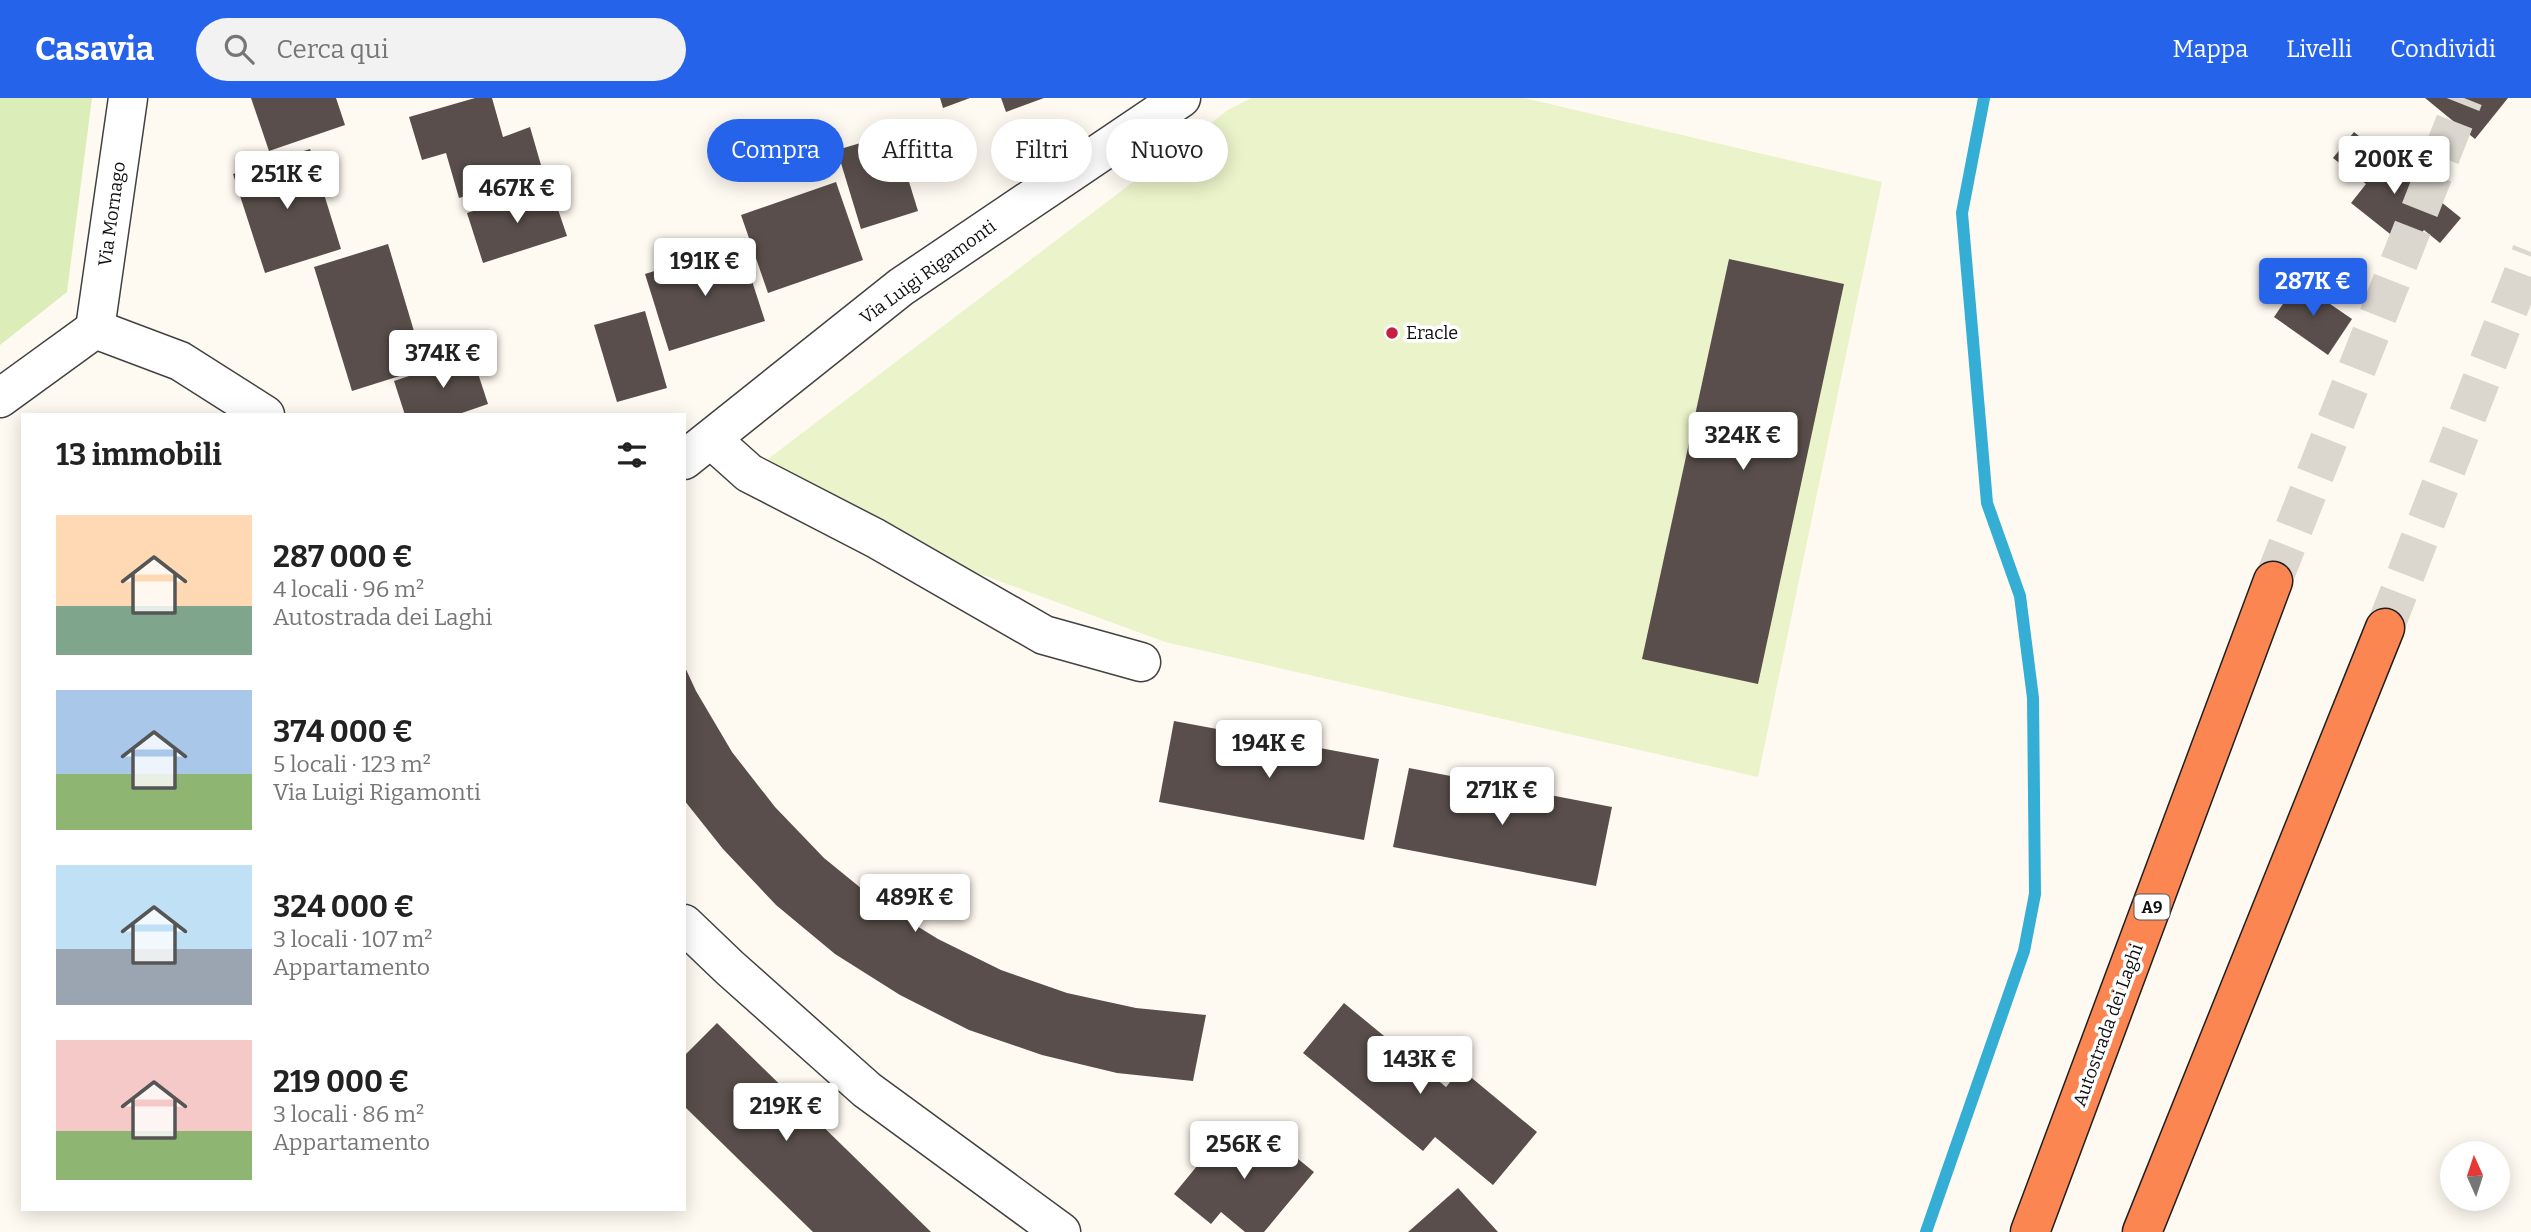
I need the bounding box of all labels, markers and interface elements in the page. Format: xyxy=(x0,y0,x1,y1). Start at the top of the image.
search box xyxy=(196,18,686,81)
text: Casavia xyxy=(35,29,154,69)
icon: search xyxy=(220,30,258,68)
text: Cerca qui xyxy=(276,34,389,65)
text: Mappa xyxy=(2172,35,2248,63)
text: Livelli xyxy=(2286,35,2352,63)
text: Condividi xyxy=(2390,35,2496,63)
chip: Compra xyxy=(707,119,844,182)
chip: Affitta xyxy=(858,119,977,182)
chip: Filtri xyxy=(991,119,1092,182)
chip: Nuovo xyxy=(1106,119,1228,182)
pin: 200K € xyxy=(2337,136,2451,196)
text: 200K € xyxy=(2355,145,2433,173)
pin: 251K € xyxy=(230,152,344,211)
street label: Via Mornago xyxy=(94,160,130,268)
text: 251K € xyxy=(251,160,323,188)
pin: 467K € xyxy=(460,166,574,225)
text: 467K € xyxy=(479,174,555,202)
street label: Via Luigi Rigamonti xyxy=(856,215,1000,329)
pin: 191K € xyxy=(648,238,762,298)
text: 191K € xyxy=(670,247,740,275)
pin: 287K € xyxy=(2256,258,2370,318)
text: 287K € xyxy=(2275,267,2351,295)
place label: Eracle xyxy=(1406,322,1458,344)
marker: Eracle xyxy=(1384,325,1400,341)
pin: 374K € xyxy=(386,330,500,390)
text: 374K € xyxy=(405,339,481,367)
pin: 324K € xyxy=(1686,412,1800,472)
text: 324K € xyxy=(1705,421,1781,449)
icon: filters xyxy=(613,436,651,474)
text: 13 immobili xyxy=(56,437,222,473)
text: 287 000 € xyxy=(273,539,413,575)
icon: home xyxy=(112,543,196,627)
text: 4 locali · 96 m² xyxy=(273,575,424,603)
text: Autostrada dei Laghi xyxy=(273,603,492,631)
text: 374 000 € xyxy=(273,714,413,750)
icon: home xyxy=(112,718,196,802)
pin: 194K € xyxy=(1212,720,1326,780)
text: 194K € xyxy=(1232,729,1306,757)
text: 5 locali · 123 m² xyxy=(273,750,431,778)
pin: 271K € xyxy=(1445,768,1559,827)
text: 271K € xyxy=(1466,776,1538,804)
text: Via Luigi Rigamonti xyxy=(273,778,481,806)
pin: 489K € xyxy=(858,874,972,934)
text: 489K € xyxy=(876,883,954,911)
text: 324 000 € xyxy=(273,889,414,925)
icon: home xyxy=(112,893,196,977)
road number: A9 xyxy=(2134,894,2170,920)
text: 3 locali · 107 m² xyxy=(273,925,432,953)
street label: Autostrada dei Laghi xyxy=(2068,941,2148,1109)
text: Appartamento xyxy=(273,953,430,981)
pin: 143K € xyxy=(1363,1037,1477,1096)
text: 143K € xyxy=(1383,1045,1457,1073)
text: 219 000 € xyxy=(273,1064,409,1100)
icon: home xyxy=(112,1068,196,1152)
pin: 219K € xyxy=(729,1084,843,1143)
text: 219K € xyxy=(749,1092,823,1120)
text: 3 locali · 86 m² xyxy=(273,1100,424,1128)
pin: 256K € xyxy=(1187,1122,1301,1181)
text: Appartamento xyxy=(273,1128,430,1156)
text: 256K € xyxy=(1206,1130,1282,1158)
north arrow xyxy=(2440,1141,2510,1211)
map controls xyxy=(2440,1141,2510,1211)

